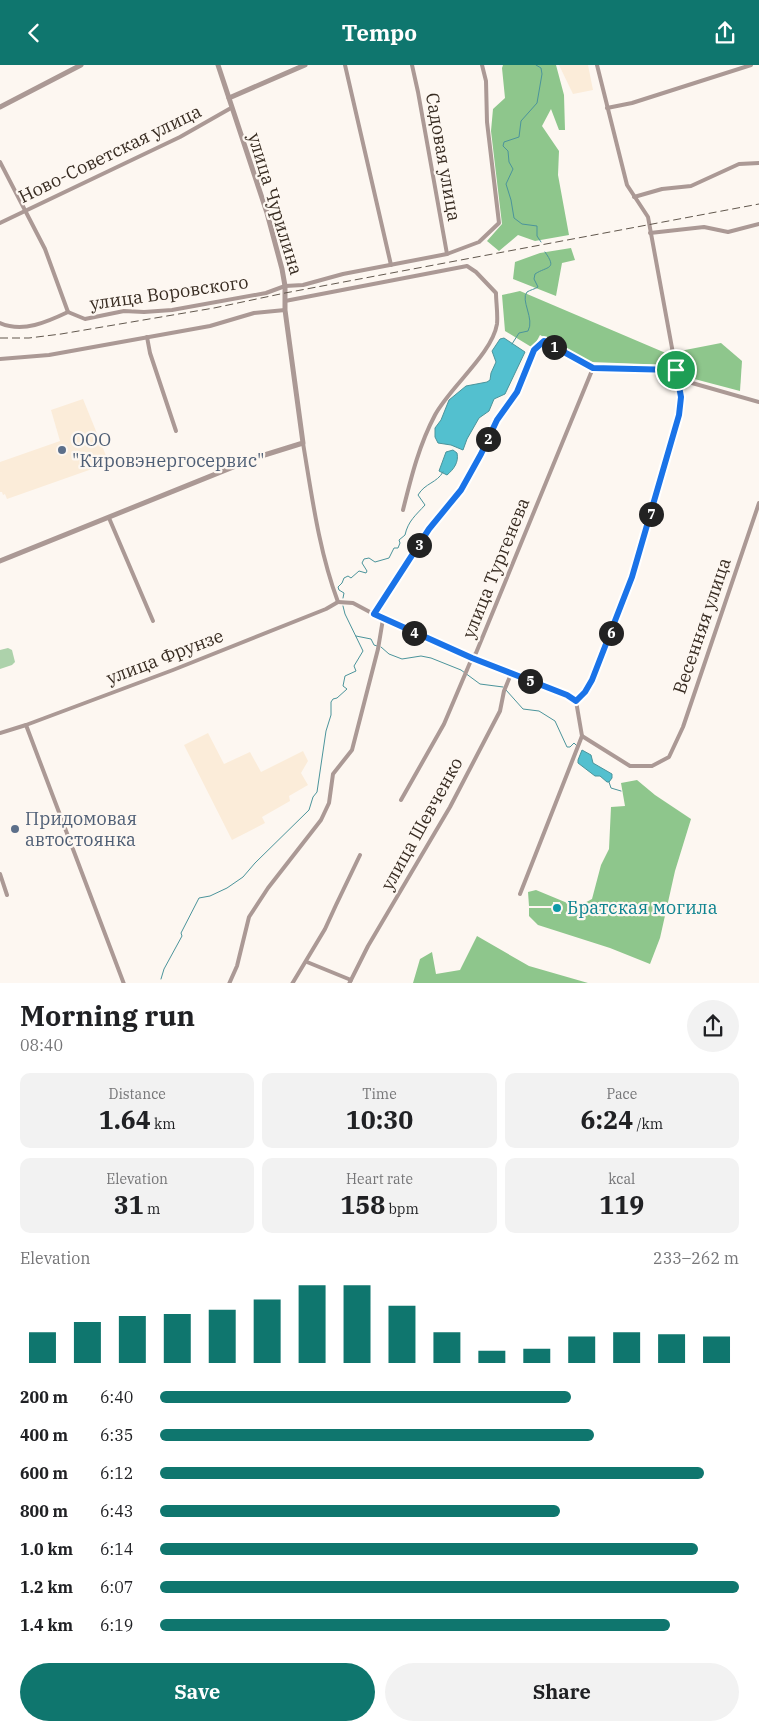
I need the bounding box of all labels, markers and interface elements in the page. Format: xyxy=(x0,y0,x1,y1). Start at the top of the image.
text: Tempo xyxy=(342,18,417,47)
icon: back xyxy=(20,19,48,47)
icon: share xyxy=(711,19,739,47)
street label: Садовая улица xyxy=(421,91,466,223)
street label: Ново-Советская улица xyxy=(15,99,205,208)
street label: улица Чурилина xyxy=(243,130,308,278)
street label: улица Воровского xyxy=(88,270,250,315)
pin: 1 xyxy=(542,335,566,359)
text: 1 xyxy=(550,338,559,356)
pin xyxy=(655,349,697,391)
icon: arrive xyxy=(662,356,690,384)
pin: 2 xyxy=(476,427,500,451)
place label: ООО "Кировэнергосервис" xyxy=(72,428,265,472)
text: 2 xyxy=(484,430,493,448)
marker: ООО "Кировэнергосервис" xyxy=(56,444,68,456)
street label: улица Тургенева xyxy=(457,494,534,642)
pin: 7 xyxy=(638,501,664,527)
text: 7 xyxy=(647,505,656,523)
pin: 3 xyxy=(406,533,432,557)
text: 3 xyxy=(415,536,424,554)
street label: Весенняя улица xyxy=(667,555,736,697)
pin: 4 xyxy=(402,621,426,645)
pin: 6 xyxy=(598,621,624,645)
street label: улица Фрунзе xyxy=(103,624,227,689)
text: 4 xyxy=(410,624,419,642)
text: 6 xyxy=(607,624,616,642)
pin: 5 xyxy=(518,669,542,693)
text: 5 xyxy=(526,672,535,690)
street label: улица Шевченко xyxy=(376,753,468,894)
place label: Придомовая автостоянка xyxy=(25,807,137,851)
marker: Придомовая автостоянка xyxy=(9,823,21,835)
place label: Братская могила xyxy=(567,896,718,919)
marker: Братская могила xyxy=(551,902,563,914)
text: Morning run xyxy=(20,997,195,1034)
button: share xyxy=(687,1000,739,1052)
text: 08:40 xyxy=(20,1035,63,1055)
text: Distance xyxy=(109,1085,166,1103)
text: Time xyxy=(362,1085,397,1103)
text: Pace xyxy=(606,1085,637,1103)
text: 1.64 xyxy=(99,1103,151,1136)
text: 10:30 xyxy=(346,1103,413,1136)
text: 6:24 xyxy=(581,1103,633,1136)
text: km xyxy=(151,1115,176,1133)
text: /km xyxy=(633,1115,663,1133)
text: Elevation xyxy=(106,1170,168,1188)
text: Heart rate xyxy=(346,1170,413,1188)
text: kcal xyxy=(608,1170,635,1188)
text: 31 xyxy=(114,1188,144,1221)
text: 158 xyxy=(340,1188,385,1221)
text: 119 xyxy=(599,1188,644,1221)
text: m xyxy=(144,1200,160,1218)
text: bpm xyxy=(385,1200,419,1218)
text: Elevation xyxy=(20,1248,90,1268)
text: 233–262 m xyxy=(653,1248,739,1268)
text: 200 m xyxy=(20,1387,68,1407)
text: 6:40 xyxy=(100,1387,133,1407)
text: 400 m xyxy=(20,1425,68,1445)
text: 6:35 xyxy=(100,1425,133,1445)
text: 600 m xyxy=(20,1463,68,1483)
text: 6:12 xyxy=(100,1463,133,1483)
text: 800 m xyxy=(20,1501,68,1521)
text: 6:43 xyxy=(100,1501,133,1521)
text: 1.0 km xyxy=(20,1539,73,1559)
text: 6:14 xyxy=(100,1539,133,1559)
text: 1.2 km xyxy=(20,1577,73,1597)
text: 6:07 xyxy=(100,1577,133,1597)
text: 1.4 km xyxy=(20,1615,73,1635)
text: 6:19 xyxy=(100,1615,133,1635)
button: Save xyxy=(20,1663,375,1721)
button: Share xyxy=(385,1663,739,1721)

